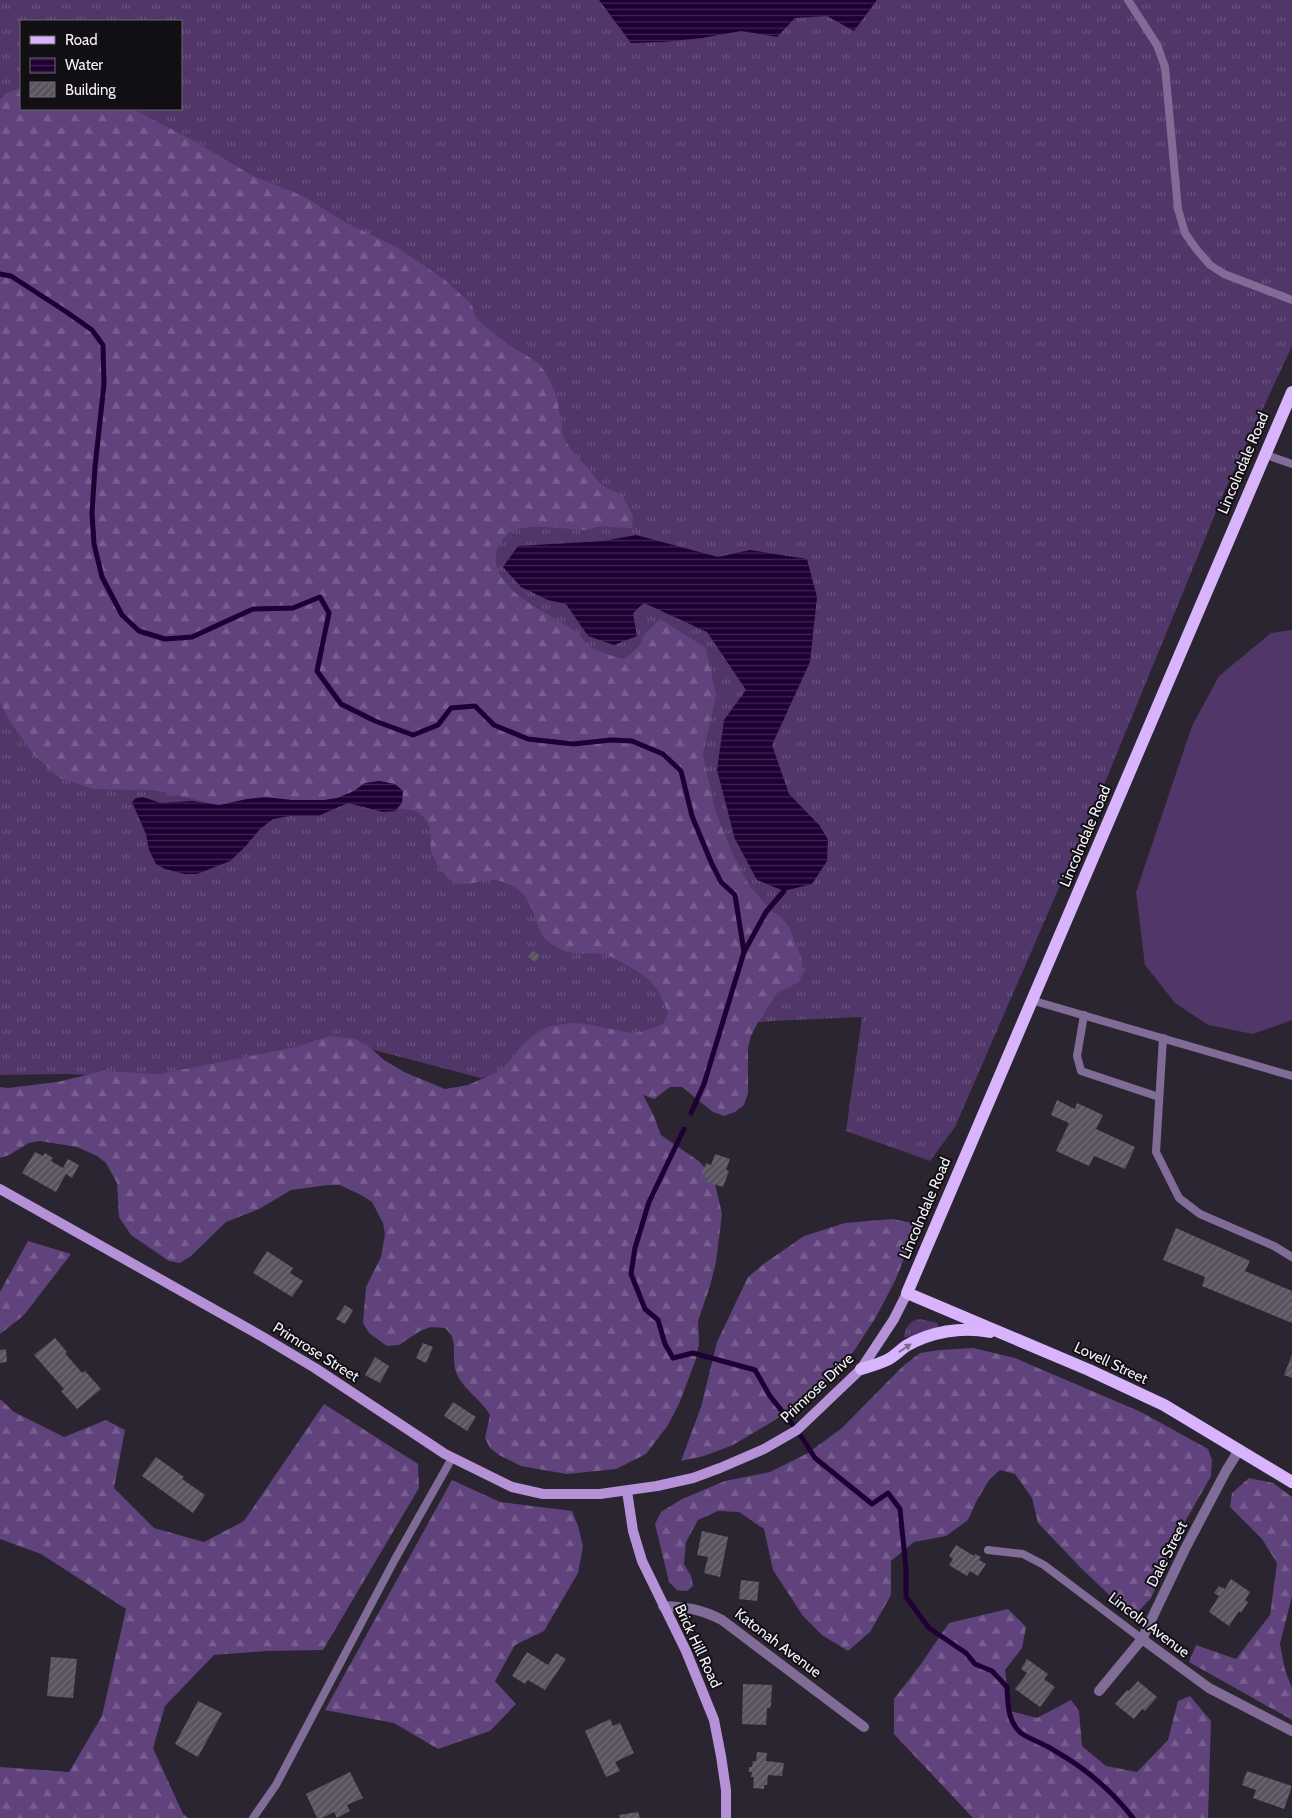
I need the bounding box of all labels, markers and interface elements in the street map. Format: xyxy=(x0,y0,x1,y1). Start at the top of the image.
legend xyxy=(20,20,182,110)
text: Road xyxy=(65,31,98,49)
text: Water xyxy=(65,56,103,74)
text: Building xyxy=(65,81,116,99)
street label: Lincolndale Road xyxy=(1214,410,1272,516)
street label: Lincolndale Road xyxy=(1056,783,1114,889)
street label: Lincolndale Road xyxy=(896,1155,954,1261)
street label: Primrose Street xyxy=(270,1318,362,1386)
street label: Lovell Street xyxy=(1071,1338,1151,1388)
one-way arrow xyxy=(898,1343,911,1353)
street label: Primrose Drive xyxy=(777,1349,857,1426)
street label: Dale Street xyxy=(1143,1518,1191,1590)
street label: Lincoln Avenue xyxy=(1105,1589,1193,1662)
street label: Brick Hill Road xyxy=(671,1601,725,1691)
street label: Katonah Avenue xyxy=(731,1605,825,1682)

